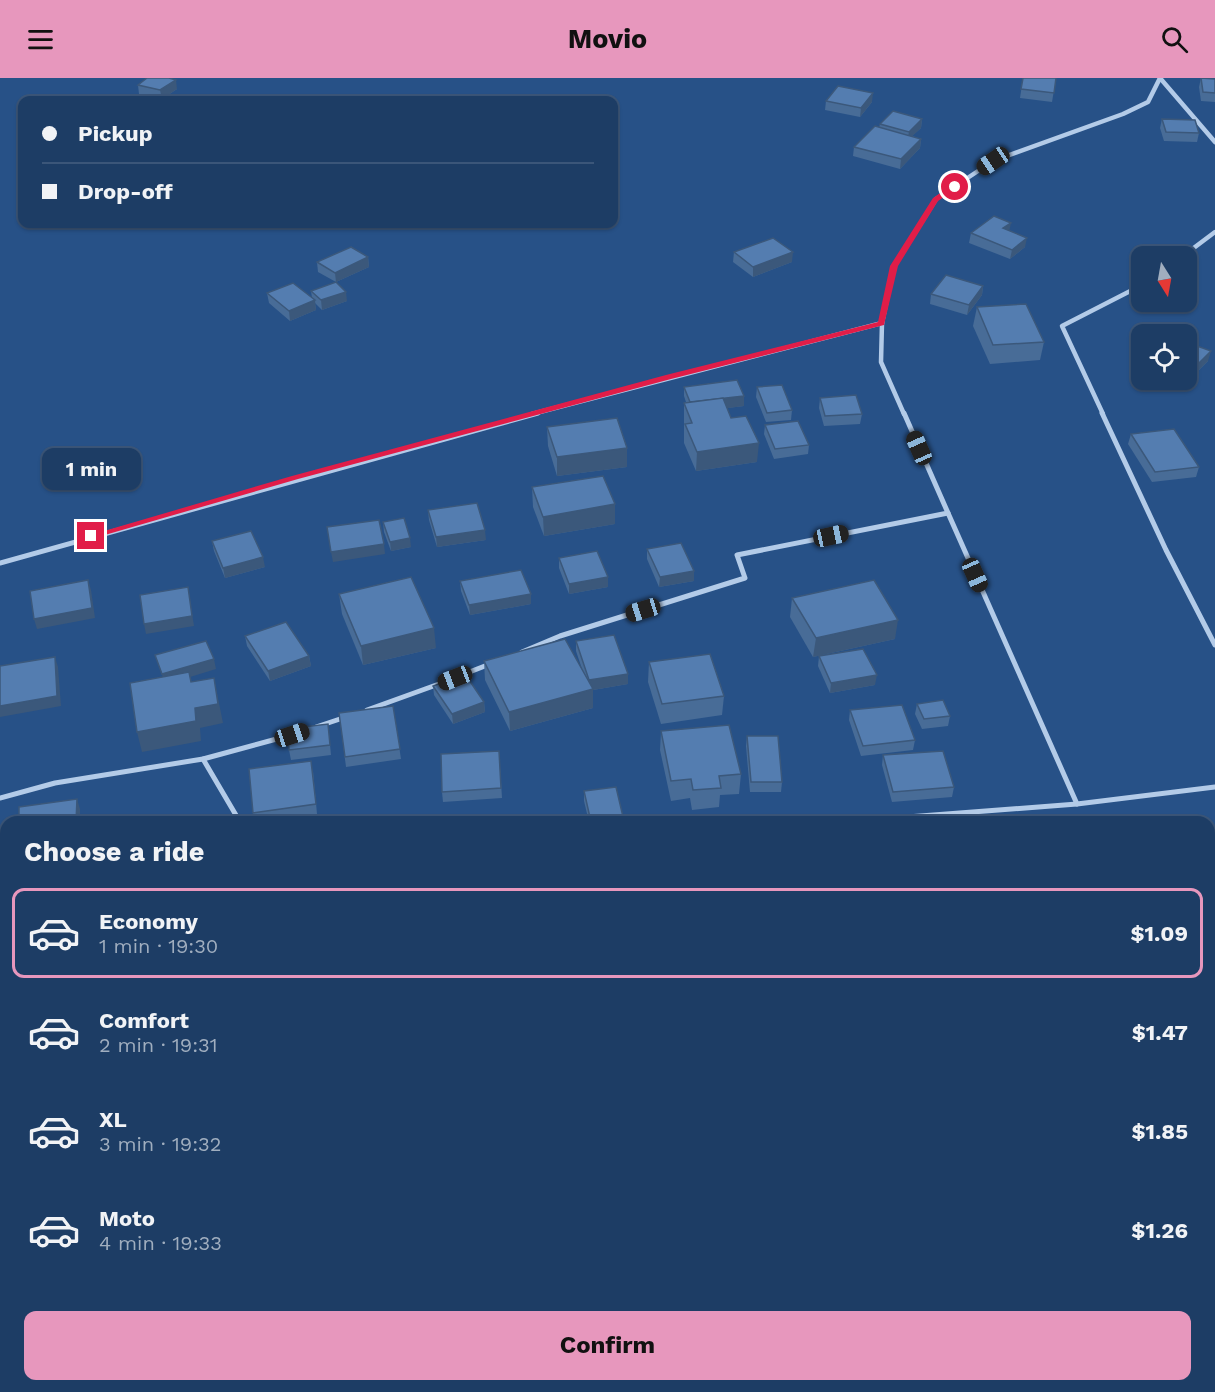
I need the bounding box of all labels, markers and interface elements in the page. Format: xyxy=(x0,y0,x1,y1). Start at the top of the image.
icon: menu xyxy=(24,23,57,56)
text: Movio xyxy=(568,23,647,55)
icon: search xyxy=(1158,23,1191,56)
text: Pickup xyxy=(78,121,153,146)
car xyxy=(973,143,1013,179)
route start xyxy=(941,173,968,200)
text: Drop-off xyxy=(78,179,173,204)
north arrow xyxy=(1131,246,1197,312)
map controls xyxy=(1131,246,1197,390)
button: locate xyxy=(1131,324,1197,390)
car xyxy=(903,428,935,468)
callout: 1 min xyxy=(42,449,140,491)
text: 1 min xyxy=(66,457,117,481)
route end xyxy=(77,522,104,549)
car xyxy=(812,523,850,549)
car xyxy=(959,555,991,595)
car xyxy=(623,596,663,624)
car xyxy=(435,663,475,693)
car xyxy=(272,721,312,749)
text: Choose a ride xyxy=(24,836,204,868)
icon: car xyxy=(27,906,81,960)
text: Economy xyxy=(99,909,198,934)
text: $1.09 xyxy=(1131,921,1188,946)
text: 1 min · 19:30 xyxy=(99,934,218,958)
icon: car xyxy=(27,1005,81,1059)
text: Comfort xyxy=(99,1008,189,1033)
text: $1.47 xyxy=(1132,1020,1188,1045)
text: 2 min · 19:31 xyxy=(99,1033,218,1057)
icon: car xyxy=(27,1104,81,1158)
text: XL xyxy=(99,1107,127,1132)
text: $1.85 xyxy=(1131,1119,1188,1144)
text: 3 min · 19:32 xyxy=(99,1132,221,1156)
icon: car xyxy=(27,1203,81,1257)
text: Moto xyxy=(99,1206,155,1231)
text: $1.26 xyxy=(1131,1218,1188,1243)
text: 4 min · 19:33 xyxy=(99,1231,222,1255)
button: Confirm xyxy=(24,1311,1191,1380)

